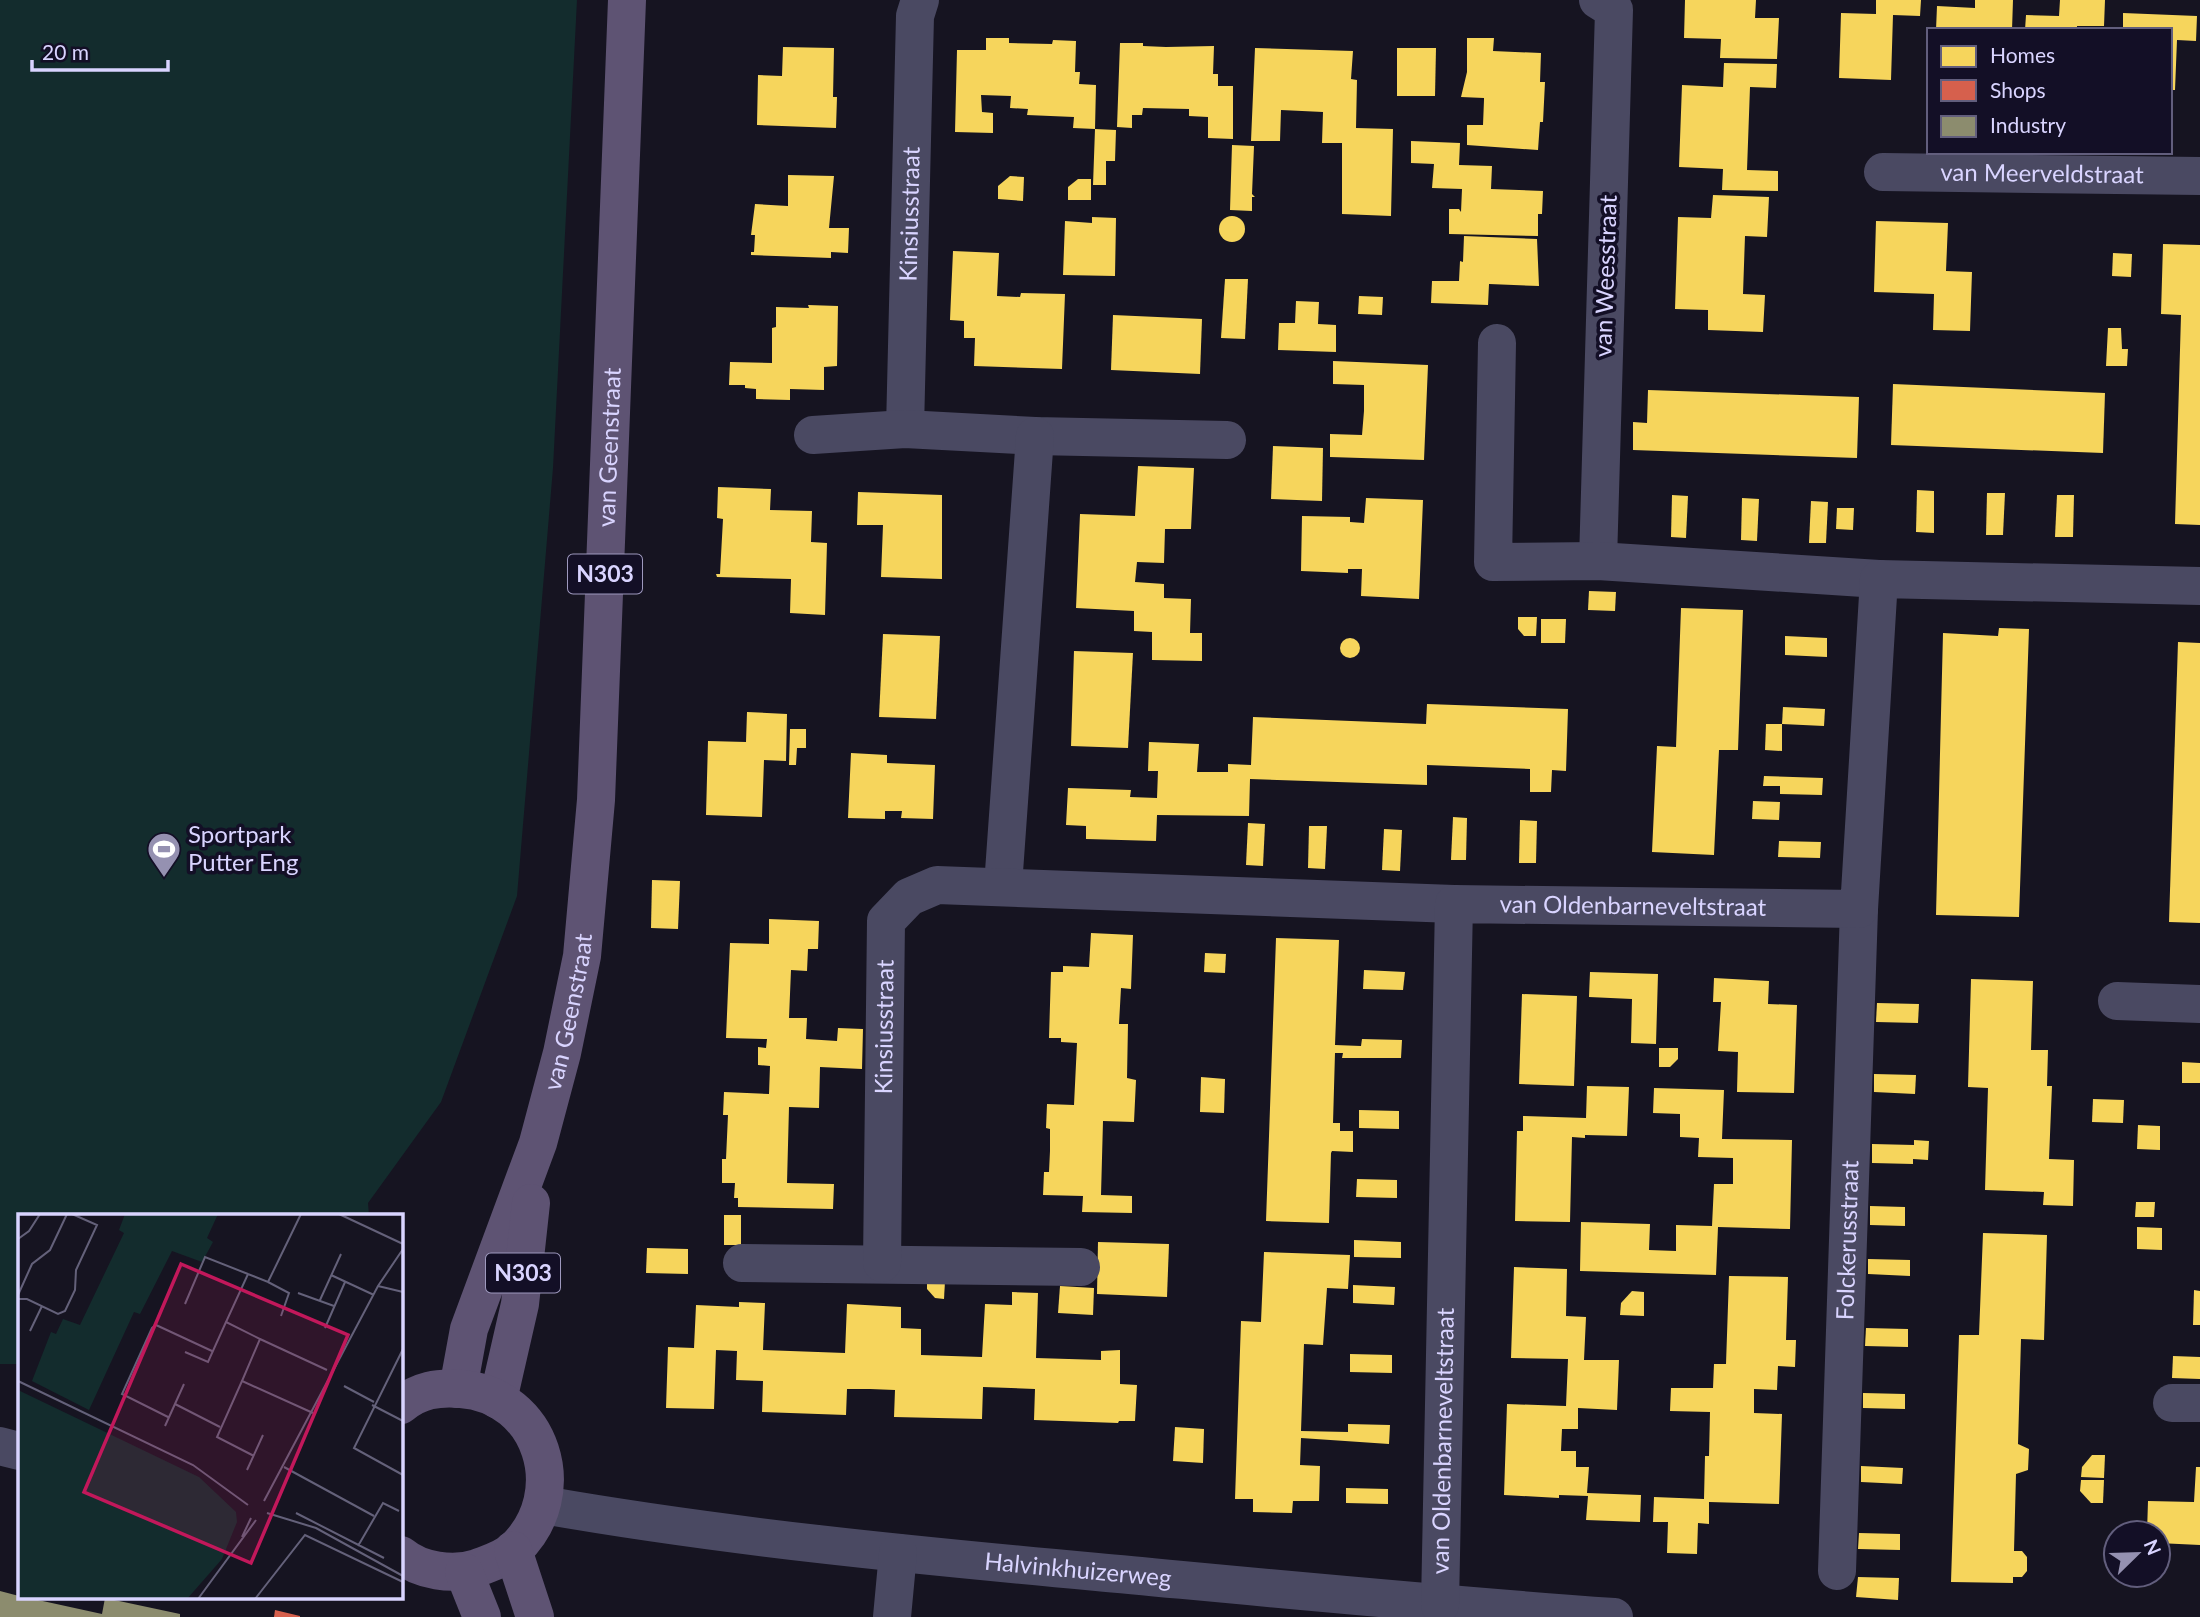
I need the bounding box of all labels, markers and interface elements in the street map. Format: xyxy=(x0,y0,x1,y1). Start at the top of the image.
scale bar xyxy=(32,28,168,72)
legend xyxy=(1927,28,2172,154)
text: 20 m xyxy=(42,39,89,64)
text: Homes xyxy=(1990,42,2055,67)
text: Shops xyxy=(1990,77,2046,102)
text: Industry xyxy=(1990,112,2066,137)
street label: Kinsiusstraat xyxy=(893,146,925,282)
street label: van Meerveldstraat xyxy=(1940,157,2144,188)
street label: van Weesstraat xyxy=(1587,194,1622,358)
street label: van Geenstraat xyxy=(591,367,626,528)
road number: N303 xyxy=(568,554,642,594)
place label: Sportpark Putter Eng xyxy=(188,819,298,876)
sports icon: Sportpark Putter Eng xyxy=(145,830,183,879)
street label: van Oldenbarneveltstraat xyxy=(1499,889,1767,921)
street label: van Geenstraat xyxy=(537,932,597,1093)
street label: Kinsiusstraat xyxy=(868,959,899,1095)
street label: Folckerusstraat xyxy=(1829,1159,1864,1321)
inset map xyxy=(18,1214,402,1600)
road number: N303 xyxy=(486,1254,560,1292)
street label: van Oldenbarneveltstraat xyxy=(1425,1307,1459,1575)
north arrow xyxy=(2102,1519,2172,1589)
text: N xyxy=(2140,1536,2167,1558)
street label: Halvinkhuizerweg xyxy=(983,1546,1173,1592)

